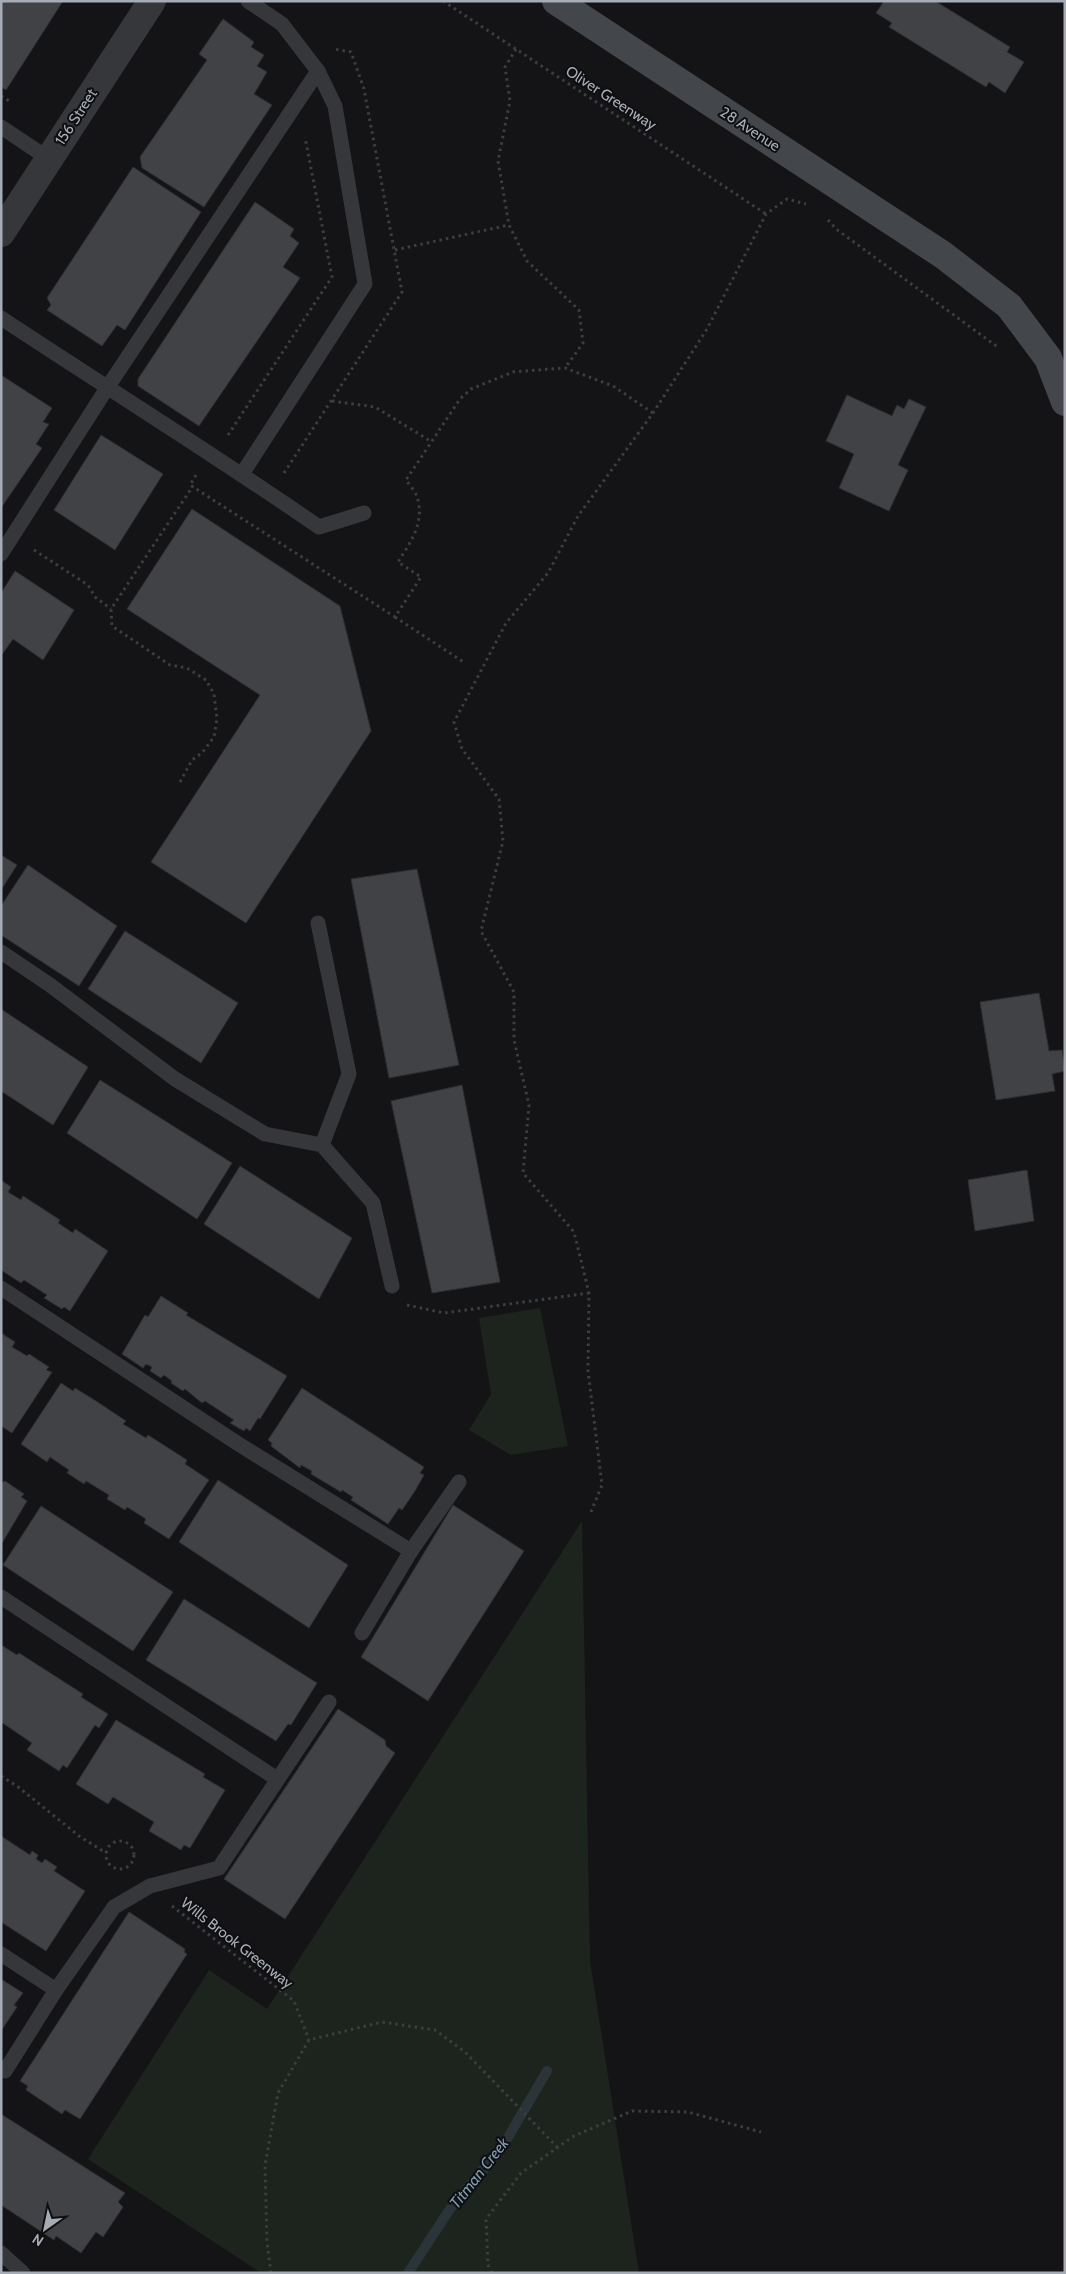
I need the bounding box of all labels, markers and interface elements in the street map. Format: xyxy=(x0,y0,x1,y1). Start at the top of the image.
street label: Oliver Greenway xyxy=(562,62,660,134)
street label: 156 Street xyxy=(51,85,101,149)
street label: 28 Avenue xyxy=(717,103,784,155)
street label: Wills Brook Greenway xyxy=(177,1894,297,1993)
water label: Titman Creek xyxy=(445,2133,513,2212)
north arrow xyxy=(20,2204,70,2254)
text: N xyxy=(29,2230,47,2250)

